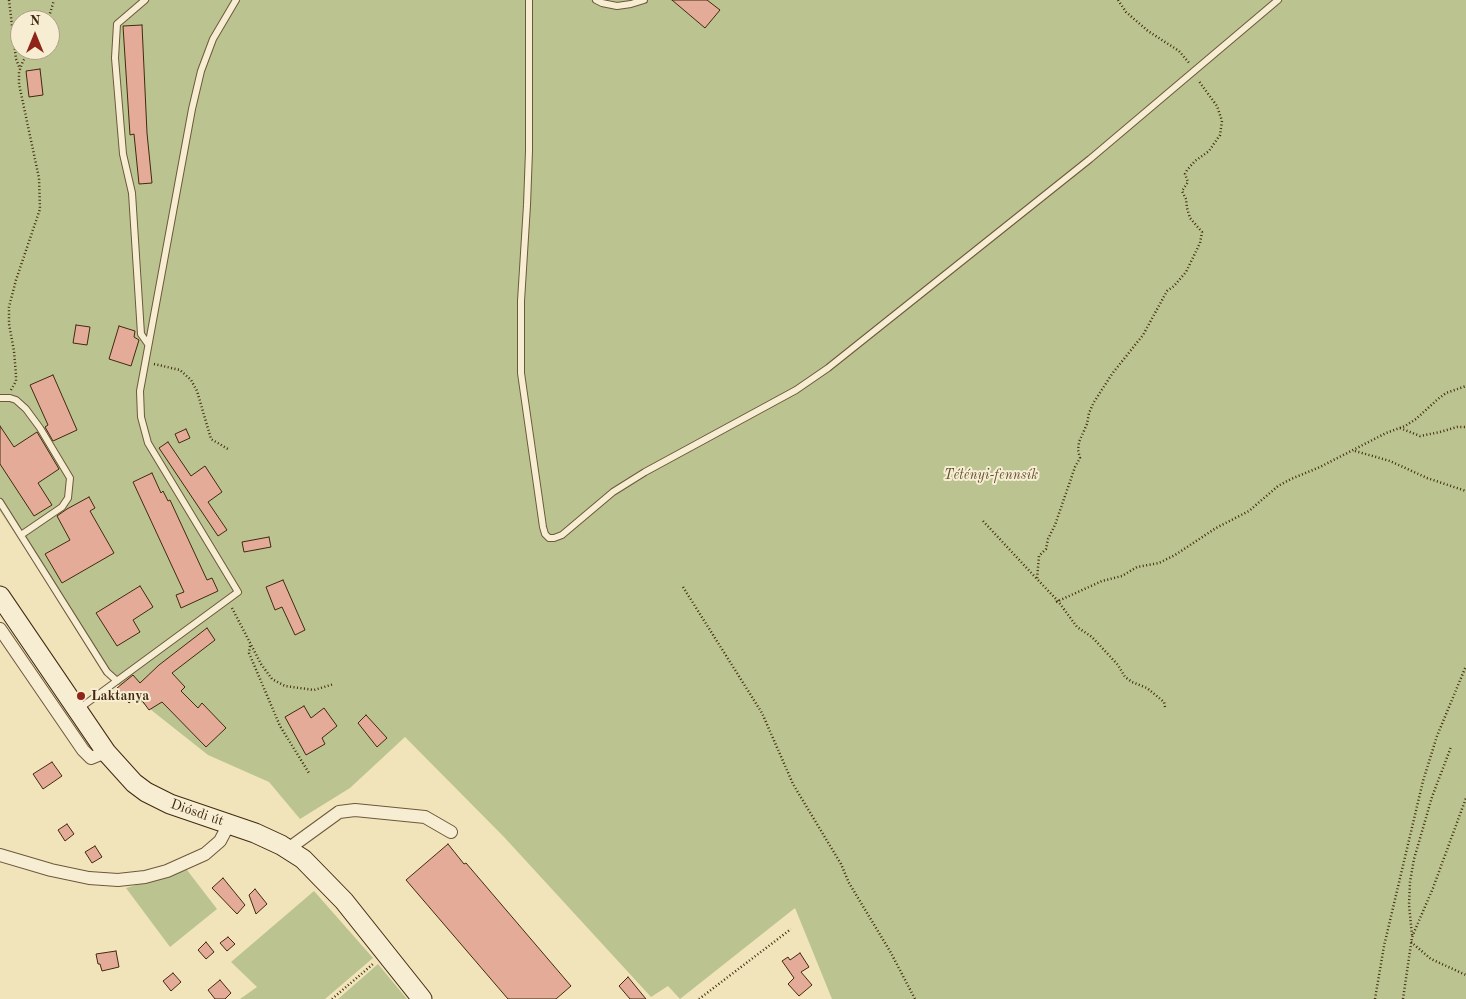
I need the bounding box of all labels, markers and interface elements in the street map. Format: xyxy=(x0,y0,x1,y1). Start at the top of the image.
north arrow xyxy=(10,10,60,60)
text: N xyxy=(30,14,40,28)
park label: Tétényi-fennsík xyxy=(944,467,1038,483)
place label: Laktanya xyxy=(91,688,149,704)
marker: Laktanya xyxy=(75,690,87,702)
street label: Diósdi út xyxy=(168,796,226,830)

